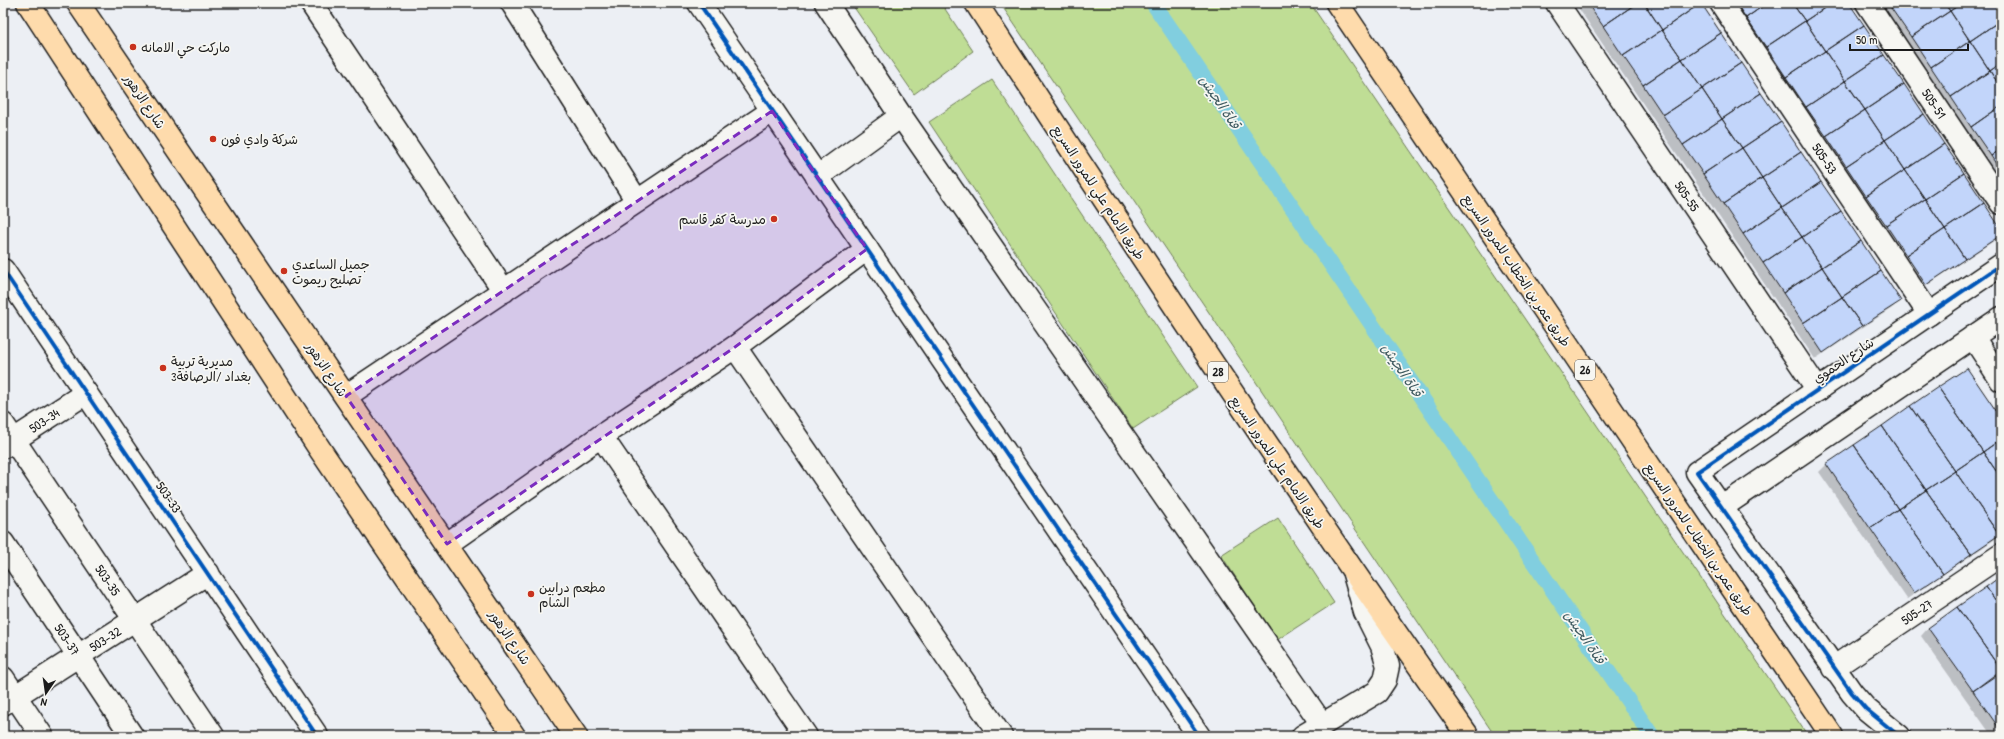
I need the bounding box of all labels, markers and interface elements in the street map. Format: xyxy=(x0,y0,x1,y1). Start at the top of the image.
scale bar xyxy=(1850,26,1968,52)
text: 50 m xyxy=(1856,31,1877,48)
place label: ماركت حي الامانه xyxy=(141,38,230,59)
marker: ماركت حي الامانه xyxy=(128,42,138,52)
street label: شارع الزهور xyxy=(119,69,170,133)
water label: قناة الجيش xyxy=(1195,71,1246,133)
street label: 505-51 xyxy=(1918,85,1951,122)
street label: طريق الامام علي للمرور السريع xyxy=(1046,121,1150,265)
place label: شركة وادي فون xyxy=(221,130,298,149)
marker: شركة وادي فون xyxy=(208,134,218,144)
street label: 505-53 xyxy=(1808,140,1842,177)
street label: 505-55 xyxy=(1671,177,1704,215)
street label: طريق عمر بن الخطاب للمرور السريع xyxy=(1457,190,1575,351)
place label: مدرسة كفر قاسم xyxy=(679,210,766,230)
marker: مدرسة كفر قاسم xyxy=(769,214,779,224)
place label: جميل الساعدي تصليح ريموت xyxy=(292,255,370,289)
marker: جميل الساعدي تصليح ريموت xyxy=(279,266,289,276)
street label: شارع الحموي xyxy=(1809,333,1878,388)
street label: شارع الزهور xyxy=(301,337,352,401)
water label: قناة الجيش xyxy=(1377,339,1428,401)
place label: مديرية تربية بغداد /الرصافة3 xyxy=(171,352,251,385)
road number: 26 xyxy=(1575,360,1595,380)
road number: 28 xyxy=(1208,362,1228,382)
marker: مديرية تربية بغداد /الرصافة3 xyxy=(158,363,168,373)
street label: طريق الامام علي للمرور السريع xyxy=(1224,392,1330,534)
street label: 503-34 xyxy=(25,404,63,437)
street label: طريق عمر بن الخطاب للمرور السريع xyxy=(1639,459,1757,620)
street label: 503-33 xyxy=(152,478,186,516)
street label: 503-35 xyxy=(91,561,125,599)
place label: مطعم درابين الشام xyxy=(539,578,606,613)
marker: مطعم درابين الشام xyxy=(526,589,536,599)
street label: 505-27 xyxy=(1897,595,1936,629)
street label: شارع الزهور xyxy=(484,605,535,669)
water label: قناة الجيش xyxy=(1560,606,1611,668)
street label: 503-37 xyxy=(50,620,85,659)
street label: 503-32 xyxy=(86,622,124,656)
north arrow xyxy=(26,673,66,713)
text: N xyxy=(39,695,48,710)

